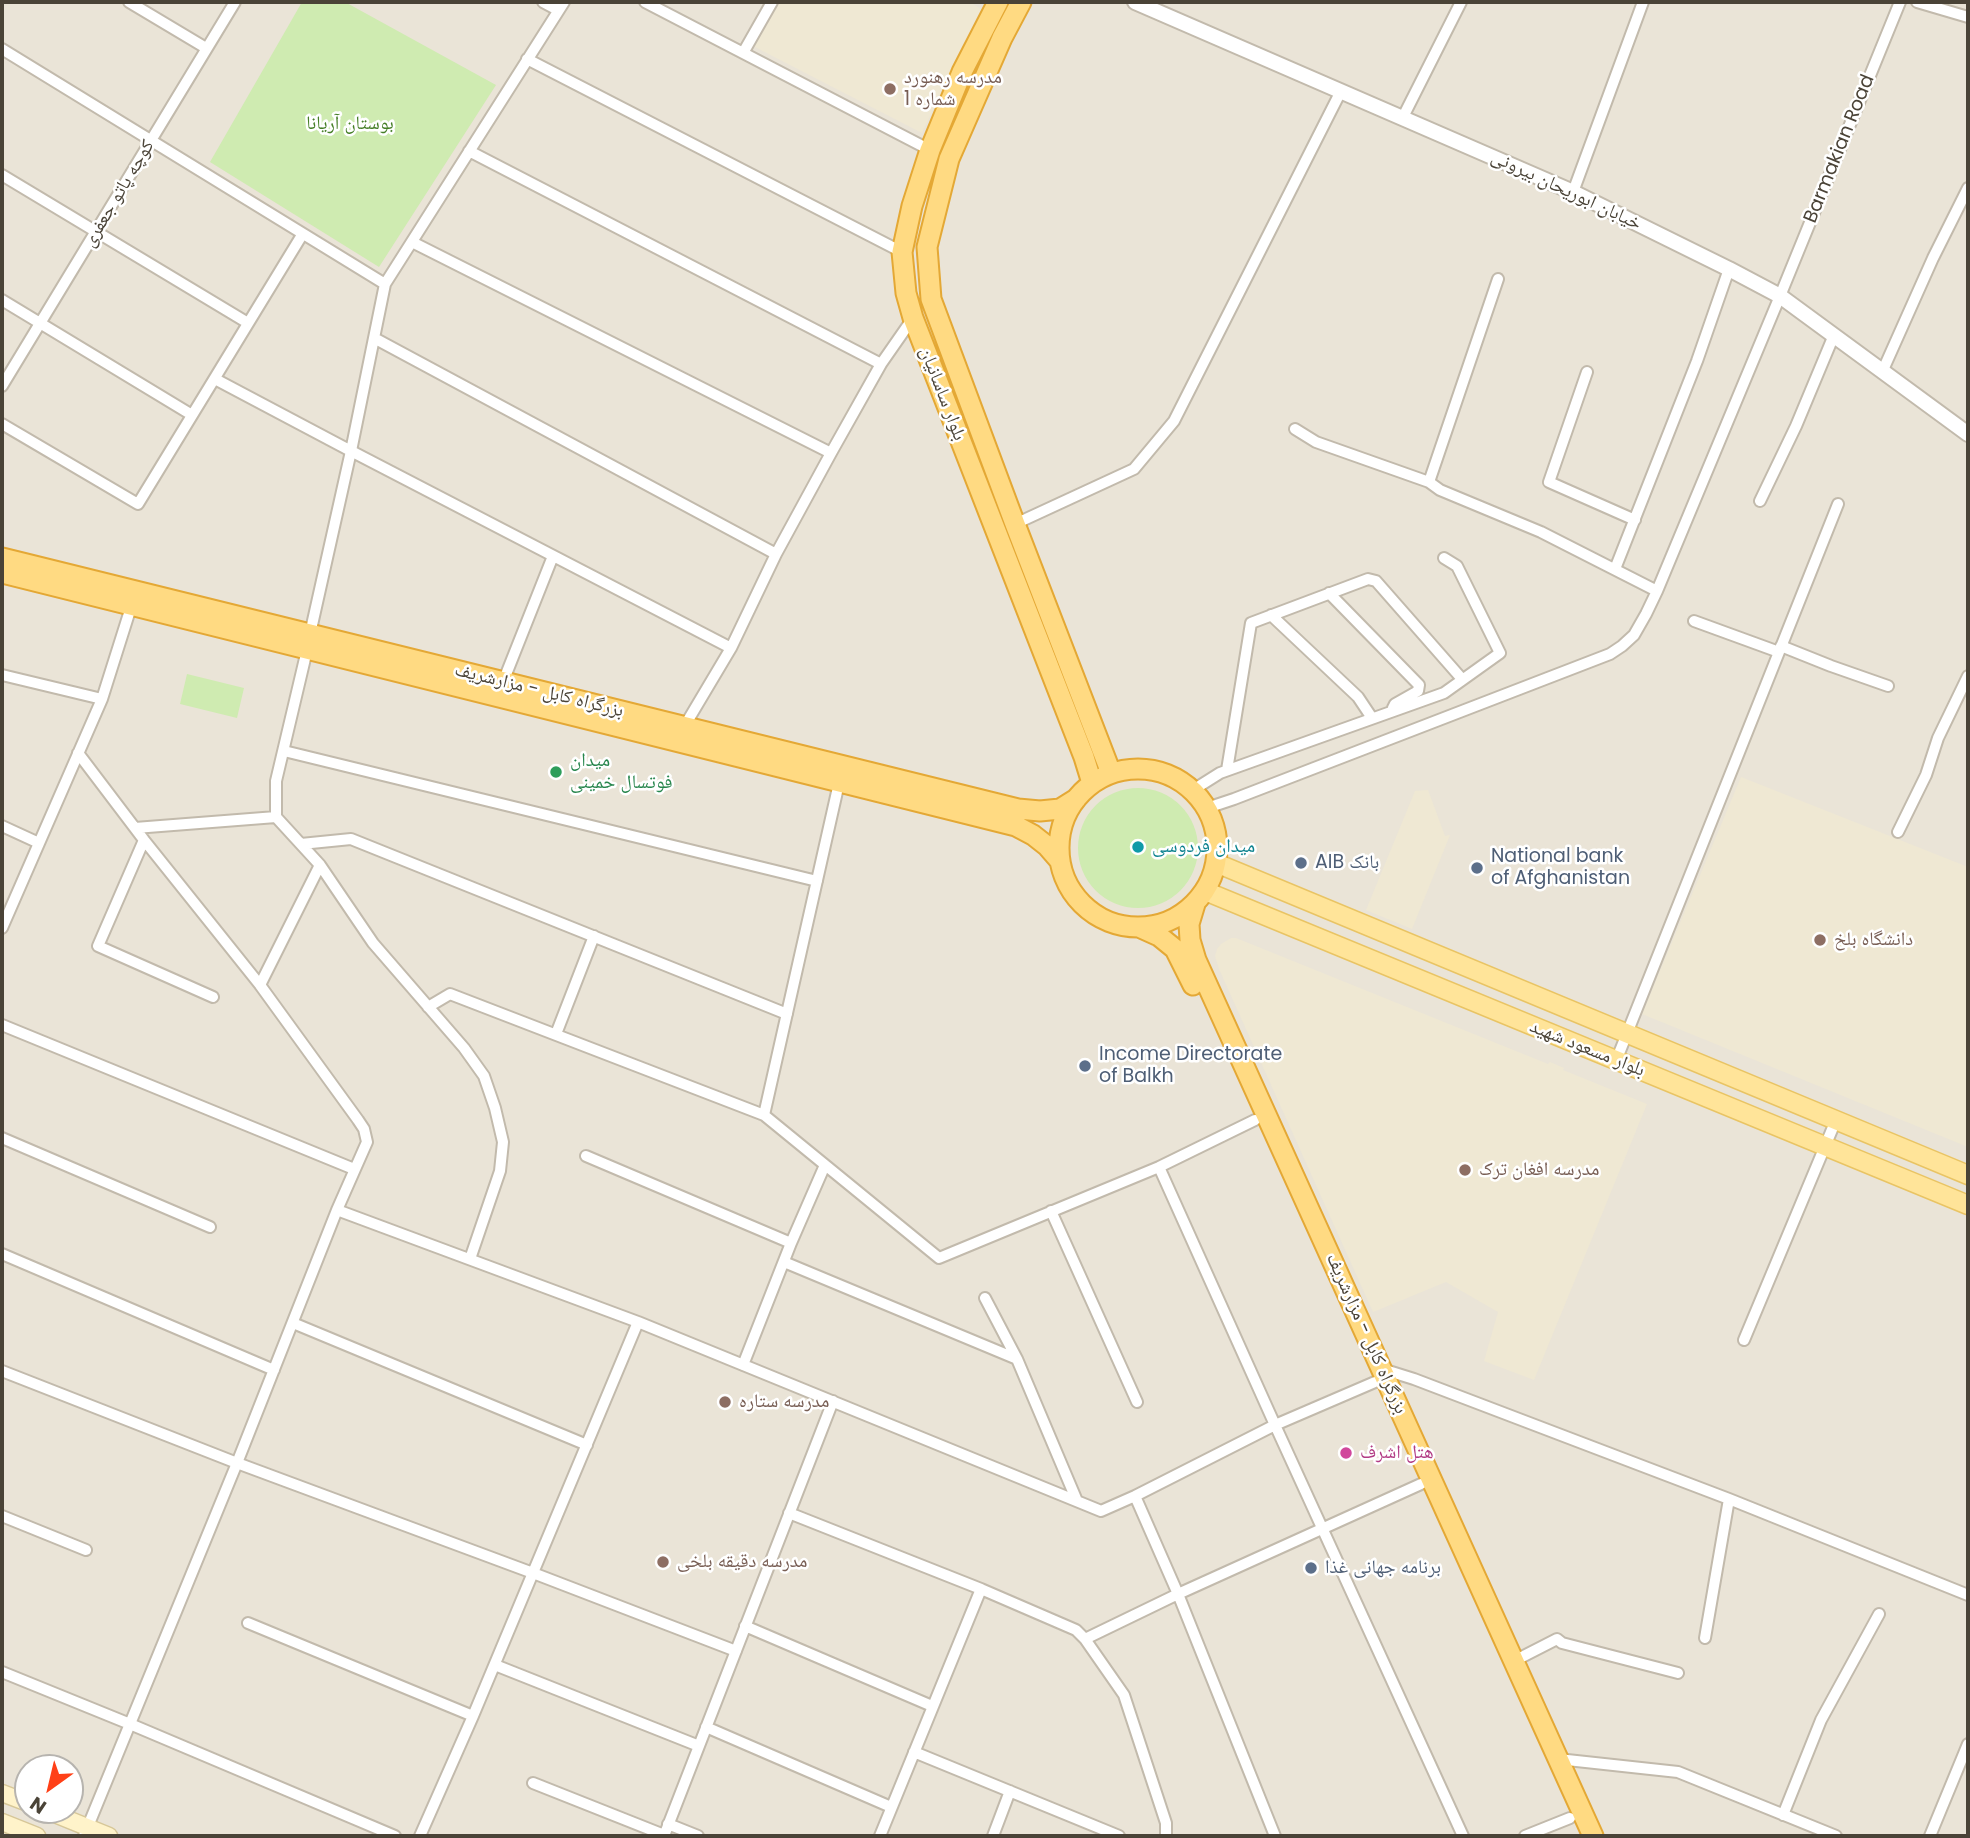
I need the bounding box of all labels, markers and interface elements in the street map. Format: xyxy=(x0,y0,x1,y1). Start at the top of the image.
place label: مدرسه رهنورد شماره 1 xyxy=(904,67,1002,111)
street label: Barmakian Road xyxy=(1800,72,1880,226)
marker: مدرسه رهنورد شماره 1 xyxy=(882,81,898,97)
park label: بوستان آریانا xyxy=(306,113,394,135)
street label: کوچه پاتو جعفری xyxy=(78,136,160,252)
street label: خیابان ابوریحان بیرونی xyxy=(1487,146,1645,236)
street label: بلوار ساسانیان xyxy=(914,344,970,444)
street label: بزرگراه کابل - مزارشریف xyxy=(452,659,626,723)
place label: میدان فوتسال خمینی xyxy=(570,750,673,794)
marker: میدان فوتسال خمینی xyxy=(548,764,564,780)
place label: میدان فردوسی xyxy=(1152,836,1255,858)
marker: میدان فردوسی xyxy=(1130,839,1146,855)
place label: National bank of Afghanistan xyxy=(1491,846,1630,890)
place label: AIB بانک xyxy=(1315,852,1379,874)
marker: AIB بانک xyxy=(1293,855,1309,871)
marker: National bank of Afghanistan xyxy=(1469,860,1485,876)
place label: دانشگاه بلخ xyxy=(1834,929,1913,951)
marker: دانشگاه بلخ xyxy=(1812,932,1828,948)
street label: بلوار مسعود شهید xyxy=(1526,1016,1648,1082)
place label: Income Directorate of Balkh xyxy=(1099,1044,1282,1088)
marker: Income Directorate of Balkh xyxy=(1077,1058,1093,1074)
place label: مدرسه افغان ترک xyxy=(1479,1159,1599,1181)
marker: مدرسه افغان ترک xyxy=(1457,1162,1473,1178)
street label: بزرگراه کابل - مزارشریف xyxy=(1320,1250,1412,1418)
place label: مدرسه ستاره xyxy=(739,1391,829,1413)
marker: مدرسه ستاره xyxy=(717,1394,733,1410)
place label: هتل اشرف xyxy=(1360,1442,1434,1464)
marker: هتل اشرف xyxy=(1338,1445,1354,1461)
place label: مدرسه دقيقه بلخى xyxy=(677,1551,807,1573)
marker: مدرسه دقيقه بلخى xyxy=(655,1554,671,1570)
place label: برنامه جهانی غذا xyxy=(1325,1557,1441,1579)
marker: برنامه جهانی غذا xyxy=(1303,1560,1319,1576)
north arrow xyxy=(14,1754,84,1824)
text: N xyxy=(25,1790,52,1820)

